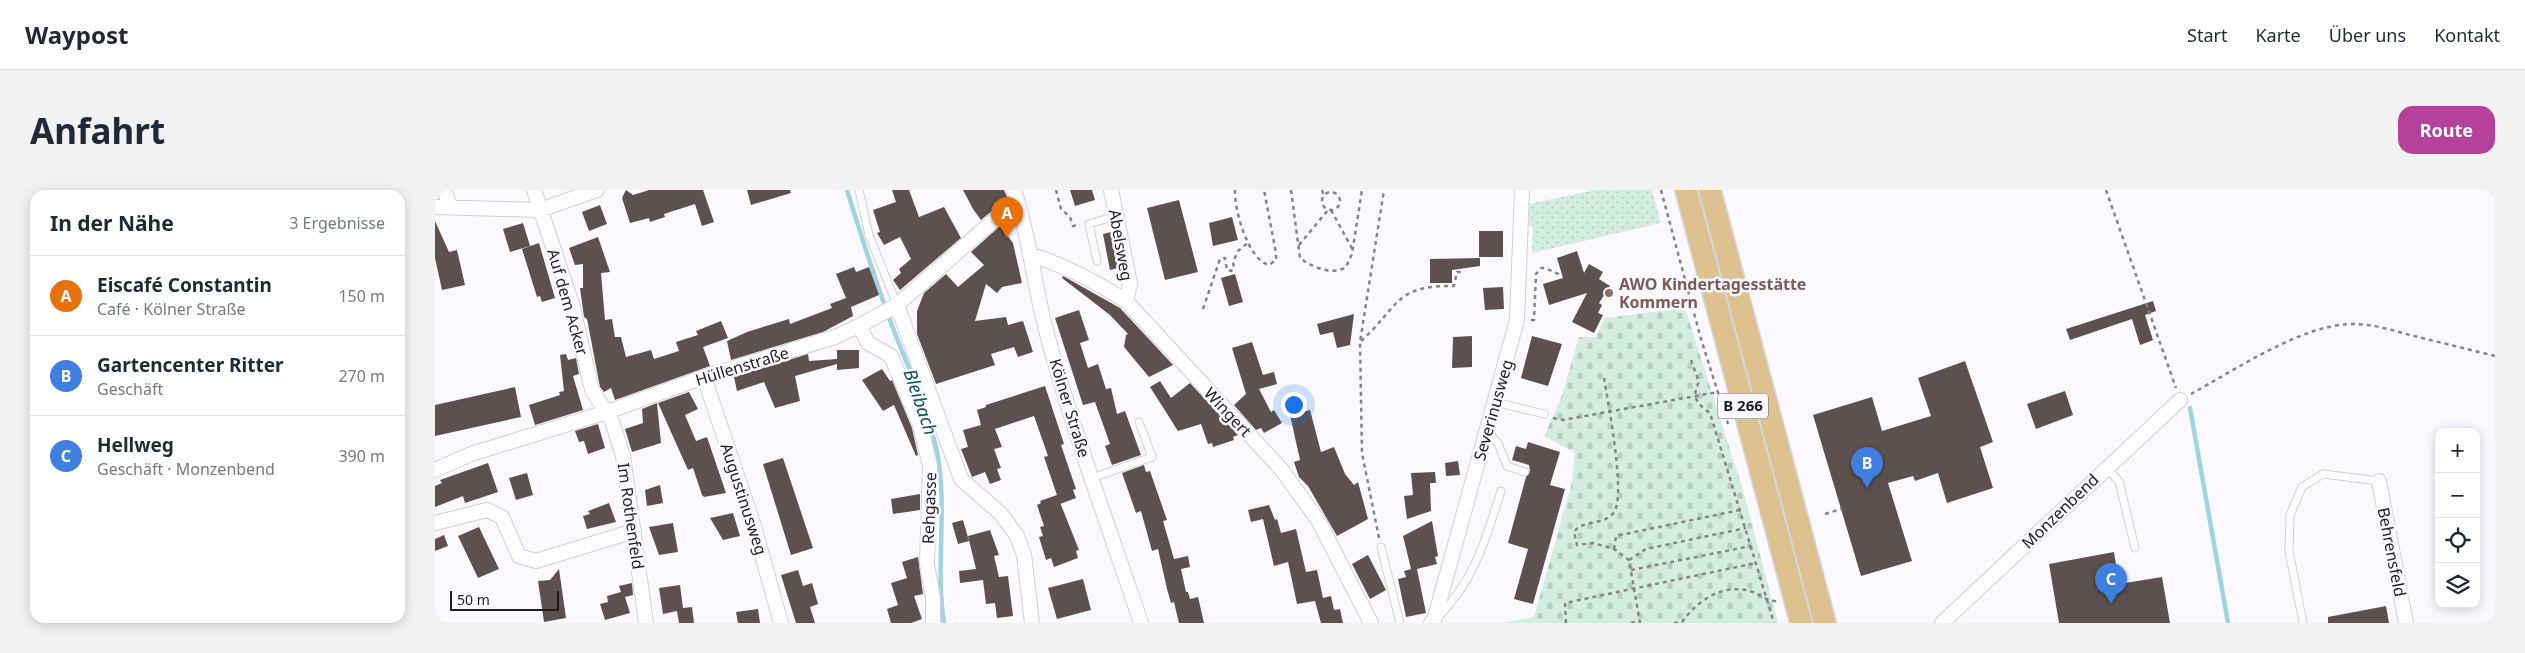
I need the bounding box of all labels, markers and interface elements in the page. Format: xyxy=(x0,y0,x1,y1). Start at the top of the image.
text: Waypost xyxy=(25,18,128,51)
text: Start xyxy=(2187,23,2227,47)
text: Karte xyxy=(2255,23,2301,47)
text: Über uns xyxy=(2329,23,2406,47)
text: Kontakt xyxy=(2434,23,2500,47)
button: Route xyxy=(2398,106,2495,154)
text: Anfahrt xyxy=(30,107,165,154)
pin: A xyxy=(991,197,1023,238)
street label: Abelsweg xyxy=(1104,207,1138,283)
text: In der Nähe xyxy=(50,209,174,237)
text: 3 Ergebnisse xyxy=(289,212,385,234)
street label: Auf dem Acker xyxy=(542,246,594,358)
text: Eiscafé Constantin xyxy=(97,272,272,298)
place label: AWO Kindertagesstätte Kommern xyxy=(1619,273,1806,313)
text: A xyxy=(60,285,72,307)
text: 150 m xyxy=(338,285,385,307)
marker: AWO Kindertagesstätte Kommern xyxy=(1603,287,1615,299)
text: Café · Kölner Straße xyxy=(97,298,246,320)
street label: Hüllenstraße xyxy=(693,341,791,391)
text: Gartencenter Ritter xyxy=(97,352,284,378)
street label: Kölner Straße xyxy=(1045,356,1095,460)
street label: Severinusweg xyxy=(1468,357,1518,463)
text: B xyxy=(61,365,71,387)
text: 270 m xyxy=(338,365,385,387)
water label: Bleibach xyxy=(898,365,943,438)
text: Geschäft xyxy=(97,378,163,400)
street label: Wingert xyxy=(1199,383,1257,442)
your location xyxy=(1281,392,1307,418)
road number: B 266 xyxy=(1718,394,1768,418)
map controls xyxy=(2435,428,2480,608)
button: + xyxy=(2435,428,2480,473)
text: Hellweg xyxy=(97,432,174,458)
street label: Augustinusweg xyxy=(716,440,772,558)
text: C xyxy=(61,445,71,467)
text: 390 m xyxy=(338,445,385,467)
pin: B xyxy=(1851,447,1883,488)
text: Geschäft · Monzenbend xyxy=(97,458,275,480)
street label: Im Rothenfeld xyxy=(613,461,649,571)
street label: Monzenbend xyxy=(2017,469,2103,553)
street label: Rehgasse xyxy=(917,472,941,544)
button: − xyxy=(2435,473,2480,518)
street label: Behrensfeld xyxy=(2373,505,2411,599)
button: locate xyxy=(2435,518,2480,563)
pin: C xyxy=(2095,563,2127,604)
button: layers xyxy=(2435,563,2480,608)
scale bar xyxy=(450,588,559,611)
text: 50 m xyxy=(457,590,490,609)

